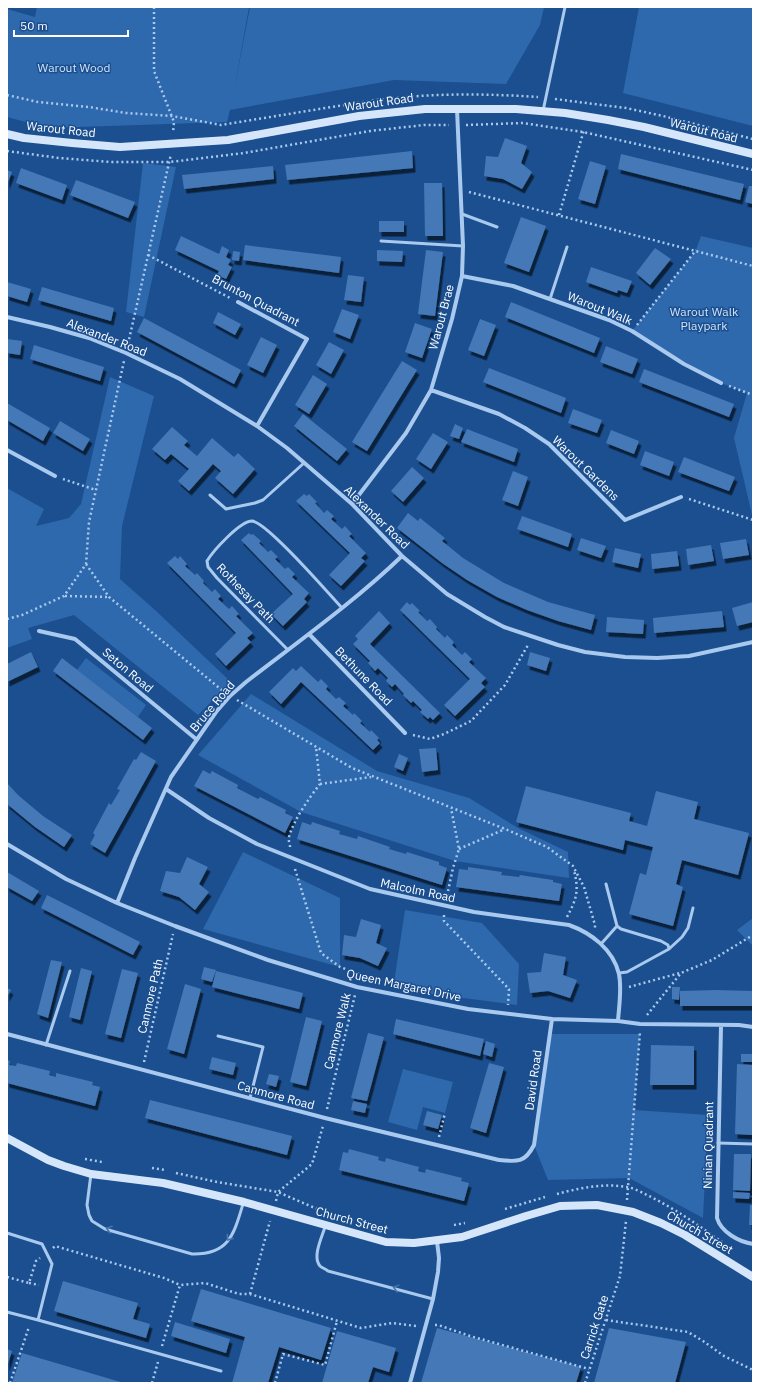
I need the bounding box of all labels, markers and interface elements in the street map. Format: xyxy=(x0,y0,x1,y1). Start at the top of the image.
scale bar xyxy=(14,12,128,38)
text: 50 m xyxy=(20,18,48,33)
park label: Warout Wood xyxy=(38,60,110,75)
street label: Warout Road xyxy=(344,90,414,114)
street label: Warout Road xyxy=(668,114,740,146)
street label: Warout Road xyxy=(26,118,96,140)
street label: Brunton Quadrant xyxy=(210,271,302,329)
street label: Warout Brae xyxy=(425,282,457,351)
street label: Warout Walk xyxy=(565,288,635,328)
park label: Warout Walk Playpark xyxy=(670,304,739,333)
street label: Alexander Road xyxy=(65,315,149,359)
street label: Warout Gardens xyxy=(549,432,623,504)
street label: Alexander Road xyxy=(341,482,413,552)
street label: Rothesay Path xyxy=(214,560,278,626)
street label: Bethune Road xyxy=(332,643,396,709)
street label: Seton Road xyxy=(100,644,156,696)
street label: Bruce Road xyxy=(186,677,238,735)
street label: Malcolm Road xyxy=(379,875,457,905)
street label: Canmore Path xyxy=(134,957,166,1035)
street label: Queen Margaret Drive xyxy=(345,966,463,1005)
street label: Canmore Walk xyxy=(320,991,354,1071)
street label: David Road xyxy=(521,1049,545,1111)
street label: Canmore Road xyxy=(236,1078,316,1112)
street label: Ninian Quadrant xyxy=(700,1101,716,1189)
street label: Church Street xyxy=(314,1203,390,1237)
street label: Church Street xyxy=(664,1207,736,1257)
one-way arrow xyxy=(106,1226,113,1234)
one-way arrow xyxy=(227,1233,234,1240)
one-way arrow xyxy=(393,1285,399,1293)
street label: Carrick Gate xyxy=(577,1293,612,1361)

